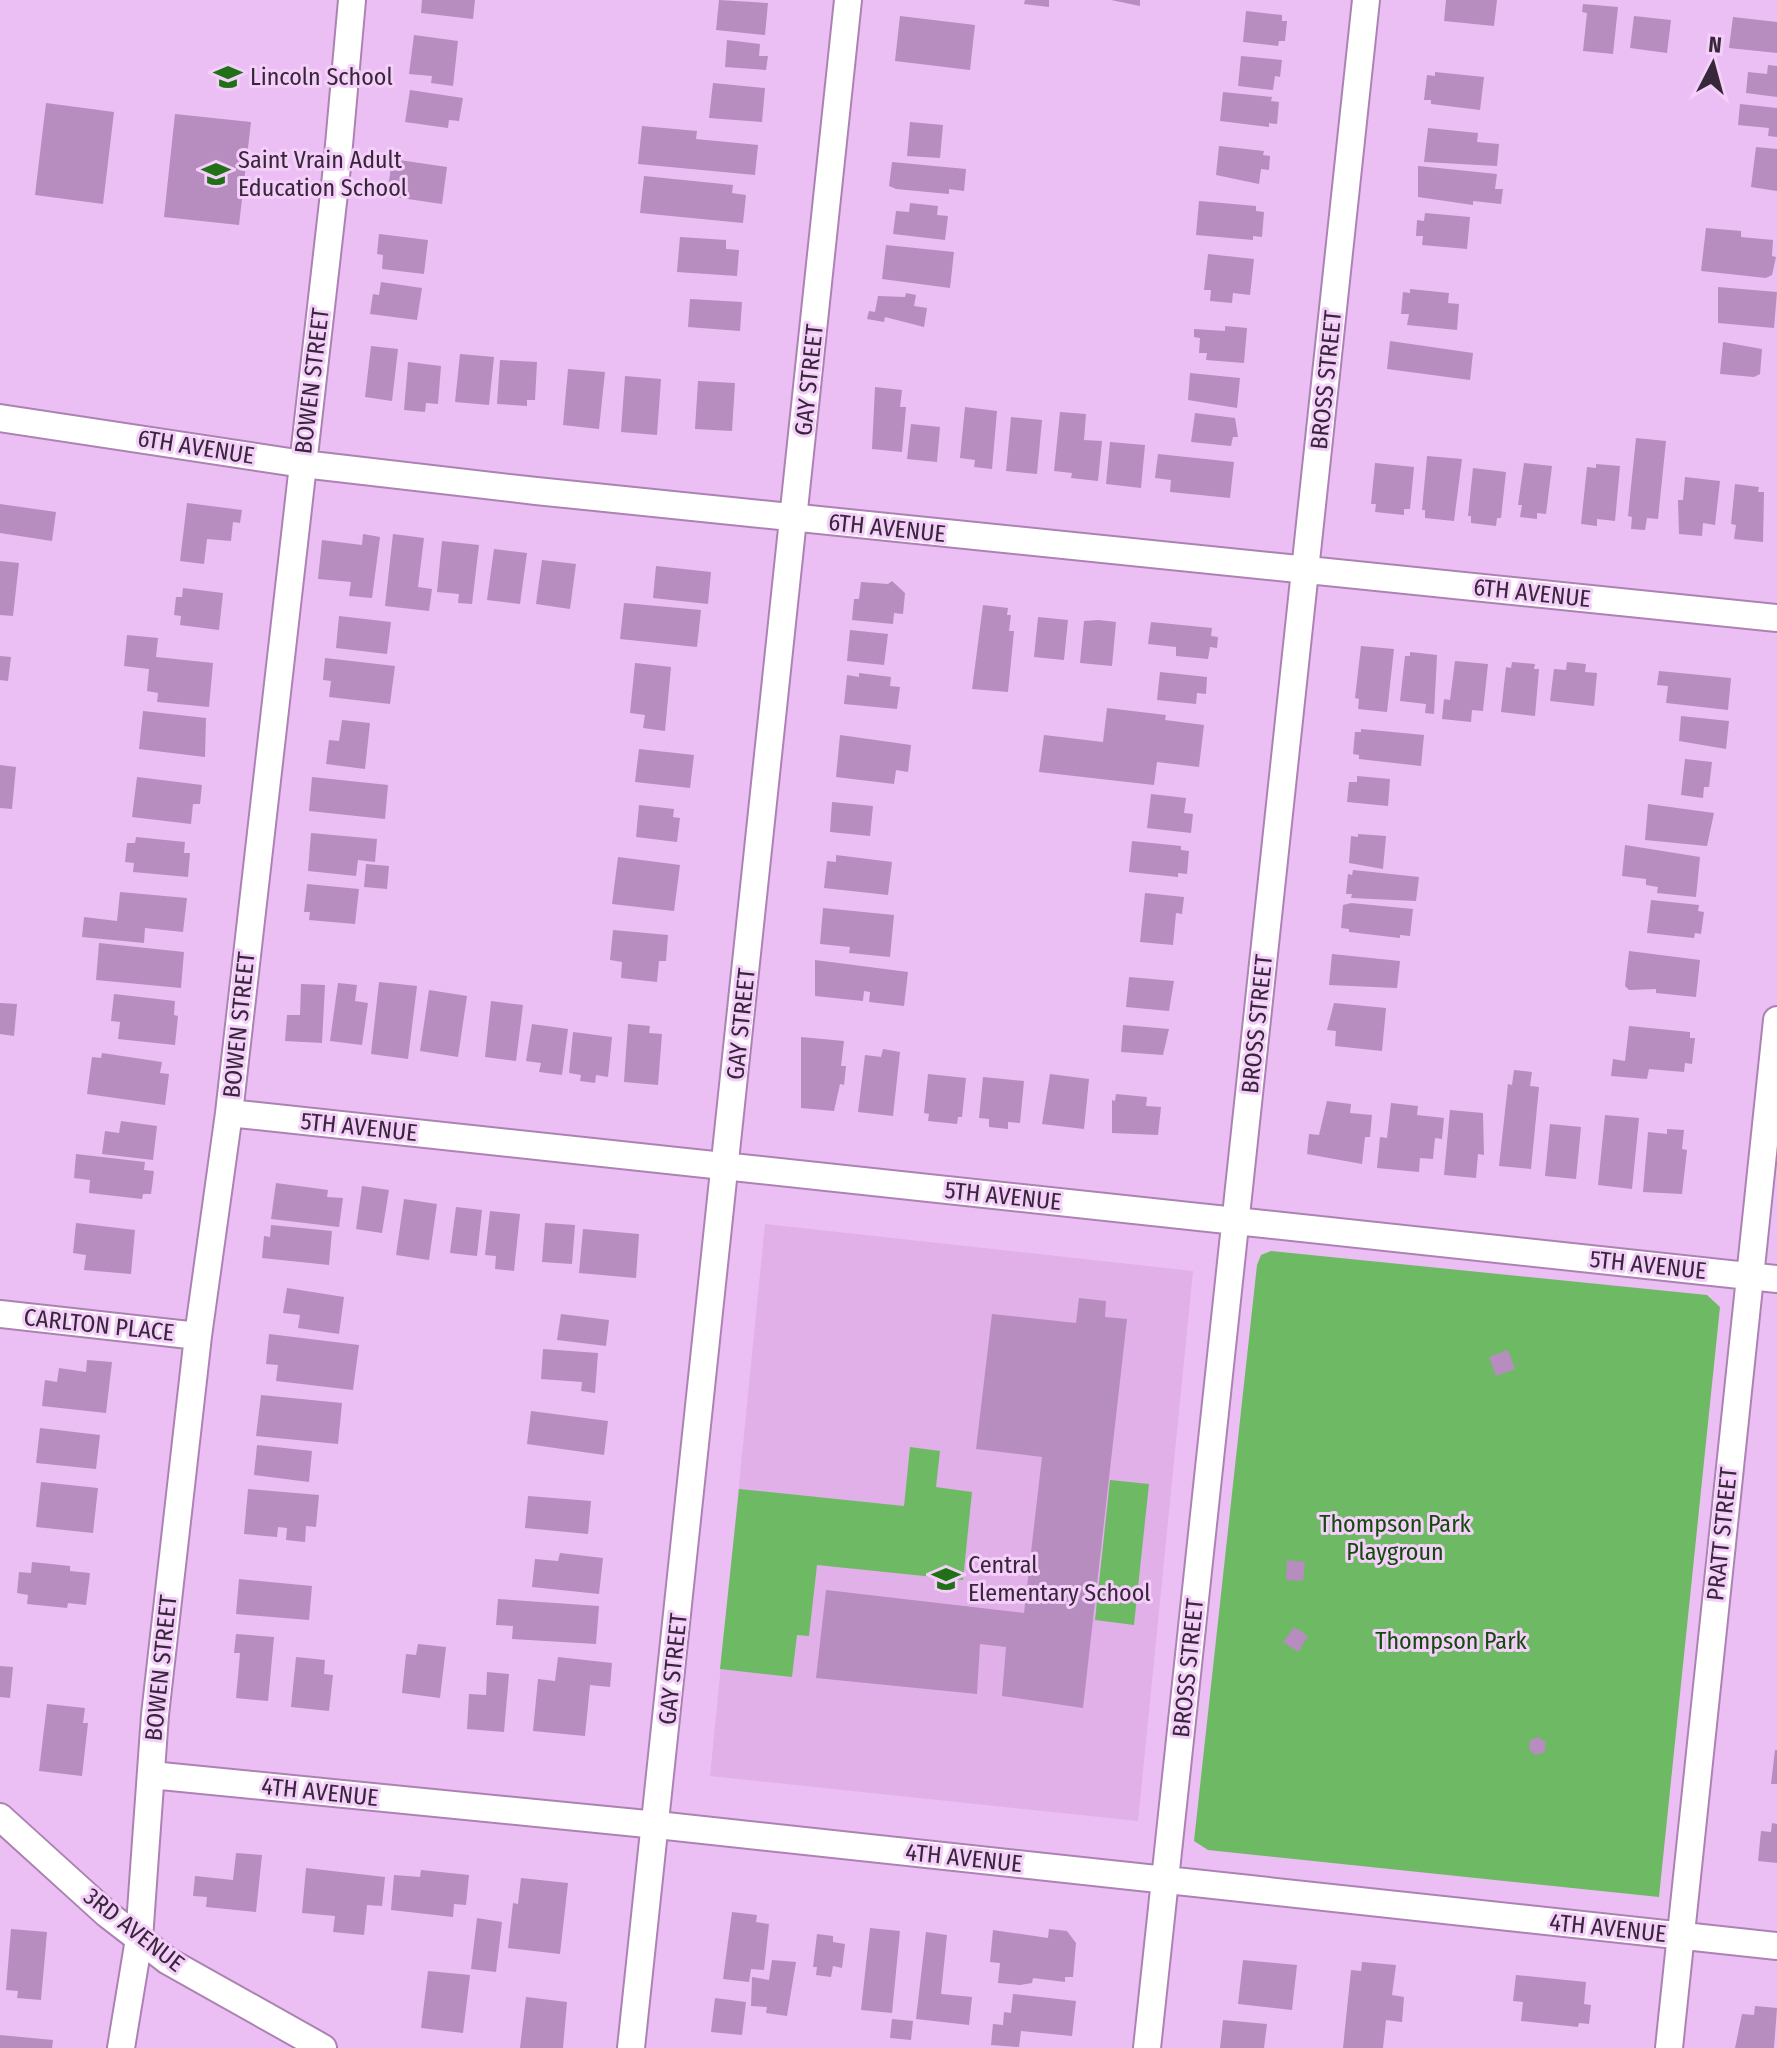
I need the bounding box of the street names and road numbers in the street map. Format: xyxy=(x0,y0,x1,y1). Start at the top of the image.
street label: BOWEN STREET xyxy=(289,306,335,456)
street label: BROSS STREET xyxy=(1305,309,1347,451)
street label: GAY STREET xyxy=(789,323,829,437)
street label: 6TH AVENUE xyxy=(136,424,256,470)
street label: 6TH AVENUE xyxy=(827,508,947,548)
street label: 6TH AVENUE xyxy=(1472,573,1592,613)
street label: BOWEN STREET xyxy=(217,951,261,1099)
street label: BROSS STREET xyxy=(1236,953,1278,1095)
street label: GAY STREET xyxy=(721,967,761,1081)
street label: 5TH AVENUE xyxy=(299,1107,419,1147)
street label: 5TH AVENUE xyxy=(943,1176,1063,1216)
street label: 5TH AVENUE xyxy=(1588,1245,1708,1285)
street label: CARLTON PLACE xyxy=(22,1303,176,1347)
street label: PRATT STREET xyxy=(1701,1466,1743,1602)
street label: BOWEN STREET xyxy=(139,1594,183,1742)
street label: BROSS STREET xyxy=(1167,1597,1209,1739)
street label: GAY STREET xyxy=(653,1612,693,1726)
street label: 4TH AVENUE xyxy=(260,1772,380,1812)
street label: 4TH AVENUE xyxy=(904,1838,1024,1878)
street label: 3RD AVENUE xyxy=(78,1882,190,1978)
street label: 4TH AVENUE xyxy=(1548,1908,1668,1948)

